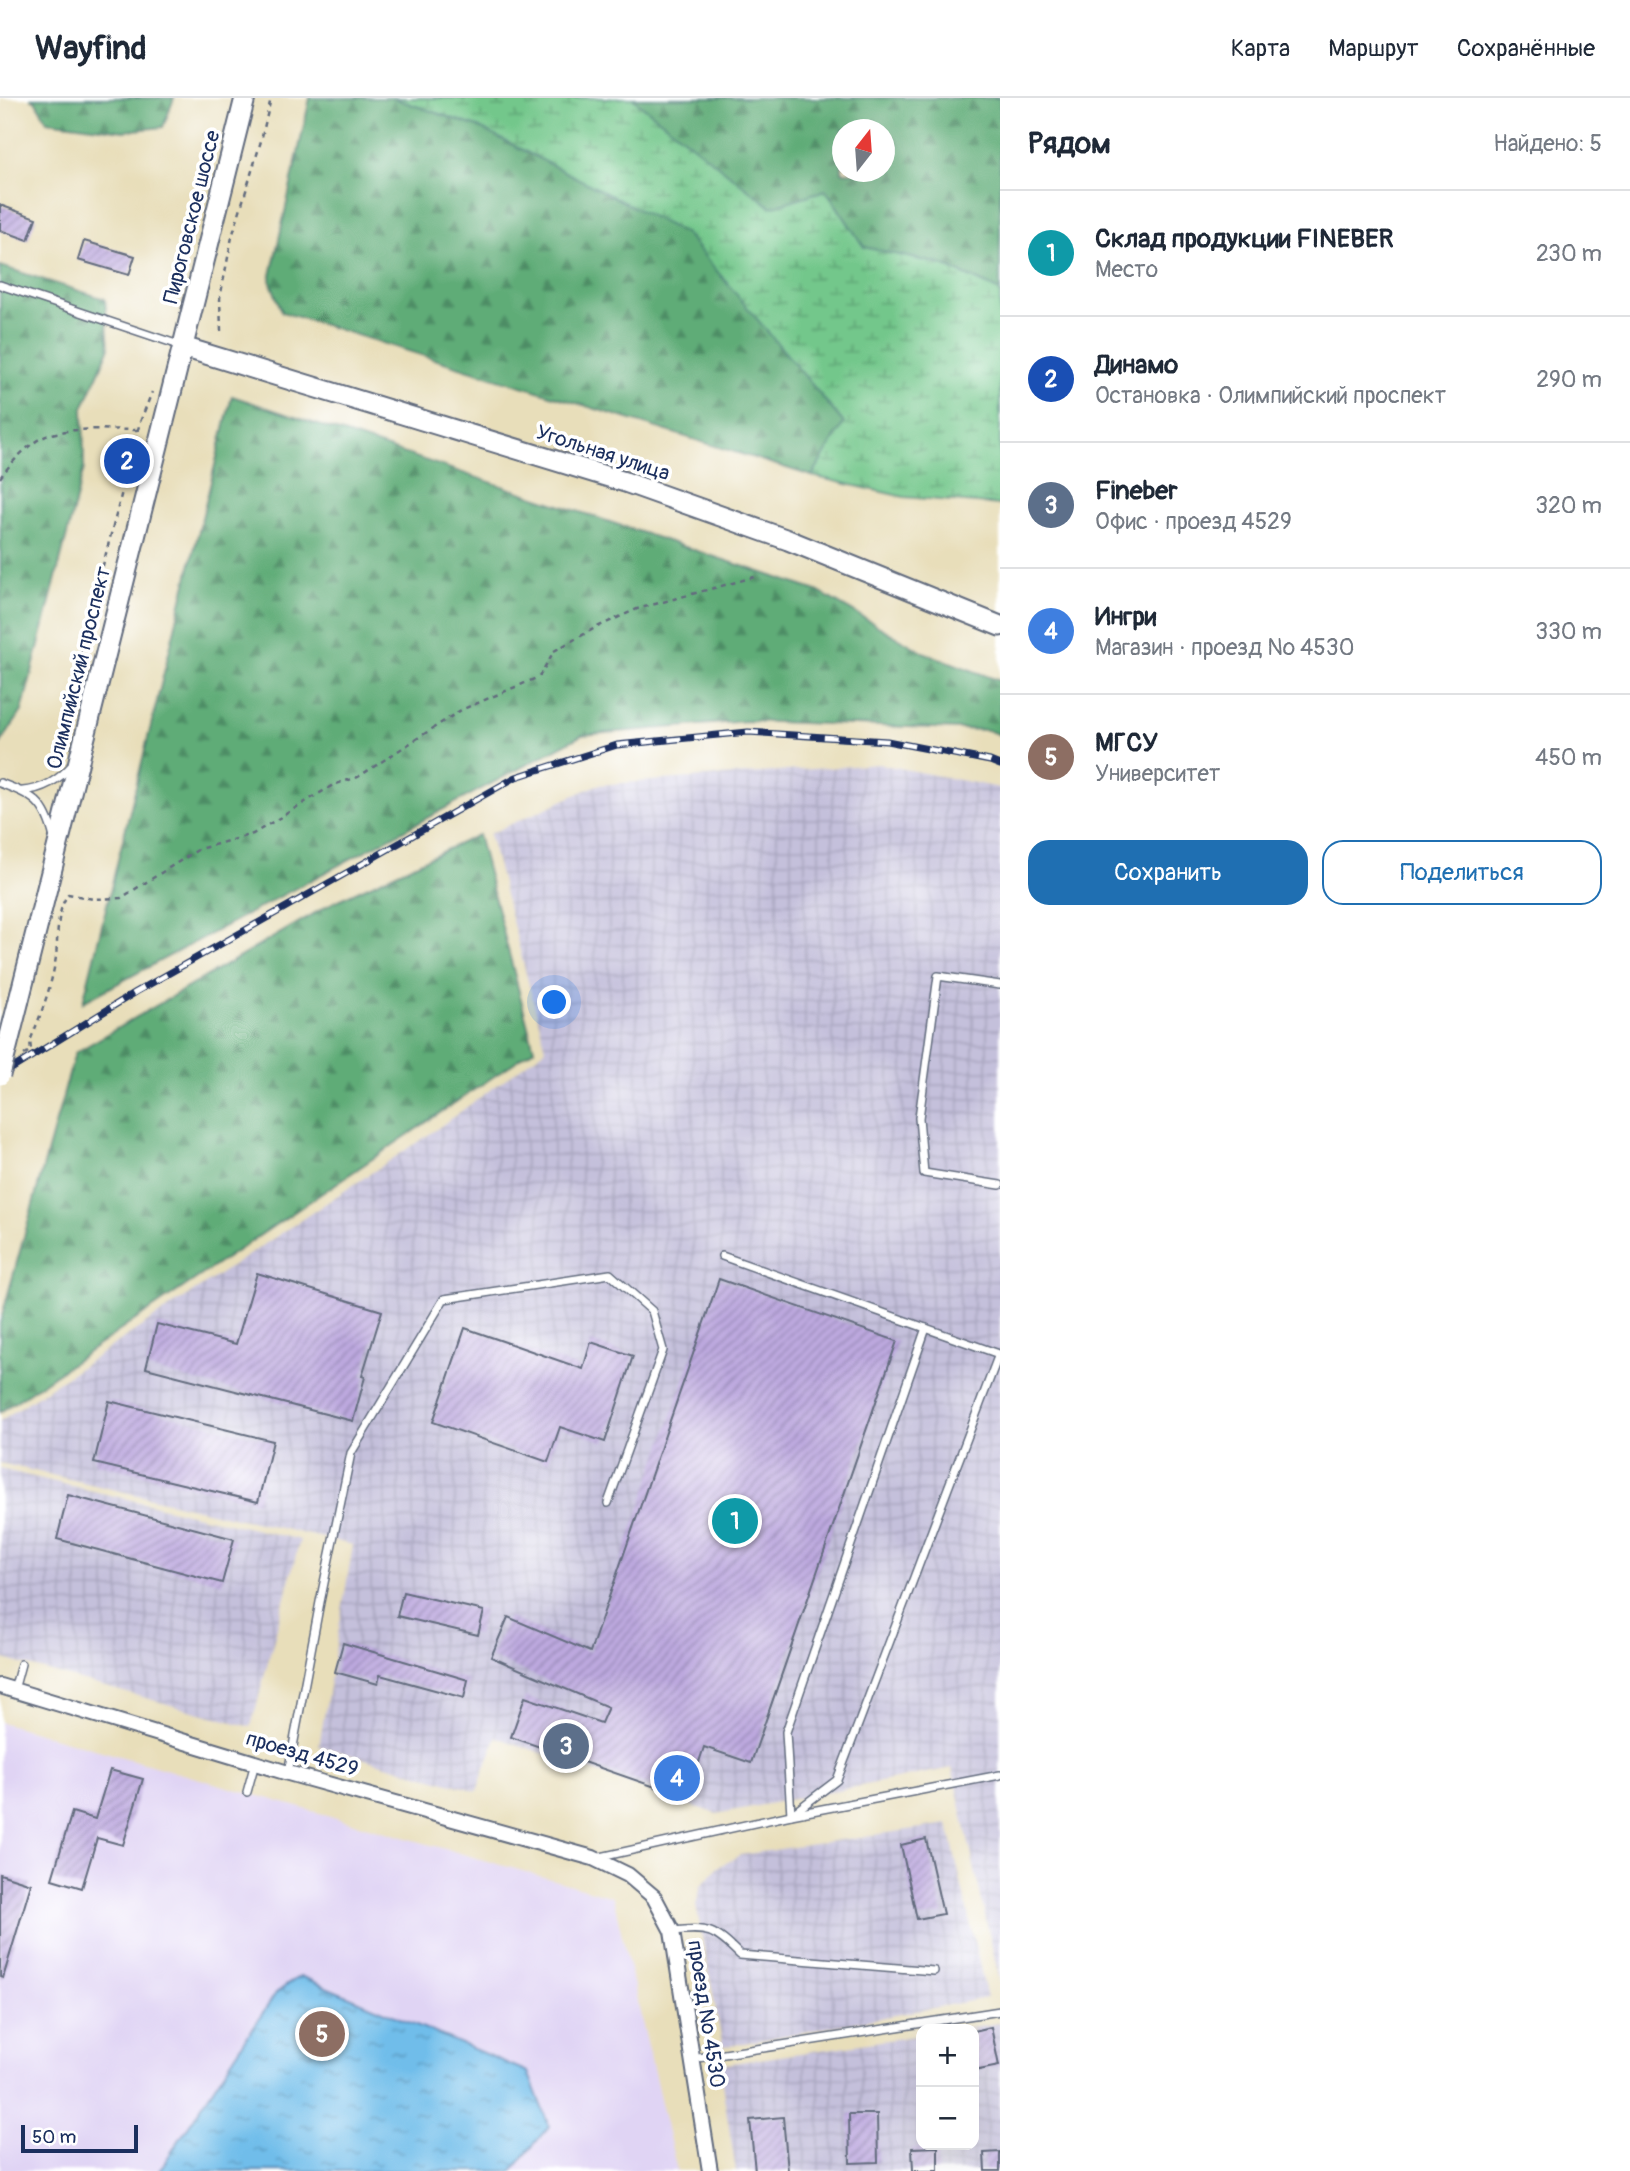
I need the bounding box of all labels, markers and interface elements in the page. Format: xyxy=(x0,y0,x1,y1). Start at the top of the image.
text: Wayfind xyxy=(35,28,147,69)
text: Карта xyxy=(1231,34,1290,63)
text: Маршрут xyxy=(1328,34,1419,63)
text: Сохранённые xyxy=(1457,34,1595,63)
north arrow xyxy=(832,119,895,182)
text: Рядом xyxy=(1028,125,1111,162)
street label: Пироговское шоссе xyxy=(157,127,227,306)
text: Найдено: 5 xyxy=(1493,129,1602,158)
text: Склад продукции FINEBER xyxy=(1095,223,1394,255)
text: 1 xyxy=(1047,239,1056,268)
text: 230 m xyxy=(1536,239,1602,268)
text: Место xyxy=(1095,255,1158,284)
text: Динамо xyxy=(1095,349,1178,381)
text: 2 xyxy=(1045,365,1057,394)
text: 290 m xyxy=(1536,365,1602,394)
text: Остановка · Олимпийский проспект xyxy=(1095,381,1446,410)
street label: Угольная улица xyxy=(533,419,673,487)
pin: 2 xyxy=(104,435,150,487)
text: Fineber xyxy=(1095,475,1177,507)
text: 3 xyxy=(1045,491,1057,520)
text: 320 m xyxy=(1535,491,1602,520)
text: Офис · проезд 4529 xyxy=(1095,507,1292,536)
street label: Олимпийский проспект xyxy=(41,563,117,772)
text: Ингри xyxy=(1095,601,1156,633)
text: 4 xyxy=(1044,617,1058,646)
text: 330 m xyxy=(1535,617,1602,646)
text: Магазин · проезд № 4530 xyxy=(1095,633,1354,662)
text: МГСУ xyxy=(1095,727,1158,759)
text: 5 xyxy=(1045,743,1057,772)
text: 450 m xyxy=(1535,743,1602,772)
text: Университет xyxy=(1095,759,1220,788)
button: Сохранить xyxy=(1028,840,1308,905)
button: Поделиться xyxy=(1322,840,1602,905)
your location xyxy=(537,985,571,1019)
pin: 1 xyxy=(712,1495,758,1547)
pin: 3 xyxy=(543,1720,589,1772)
street label: проезд 4529 xyxy=(243,1725,361,1783)
pin: 4 xyxy=(654,1752,700,1804)
street label: проезд № 4530 xyxy=(681,1938,731,2090)
pin: 5 xyxy=(299,2008,345,2060)
map controls xyxy=(916,2024,979,2150)
button: + xyxy=(916,2024,979,2087)
button: − xyxy=(916,2087,979,2150)
scale bar xyxy=(21,2122,138,2154)
text: 50 m xyxy=(32,2125,76,2149)

